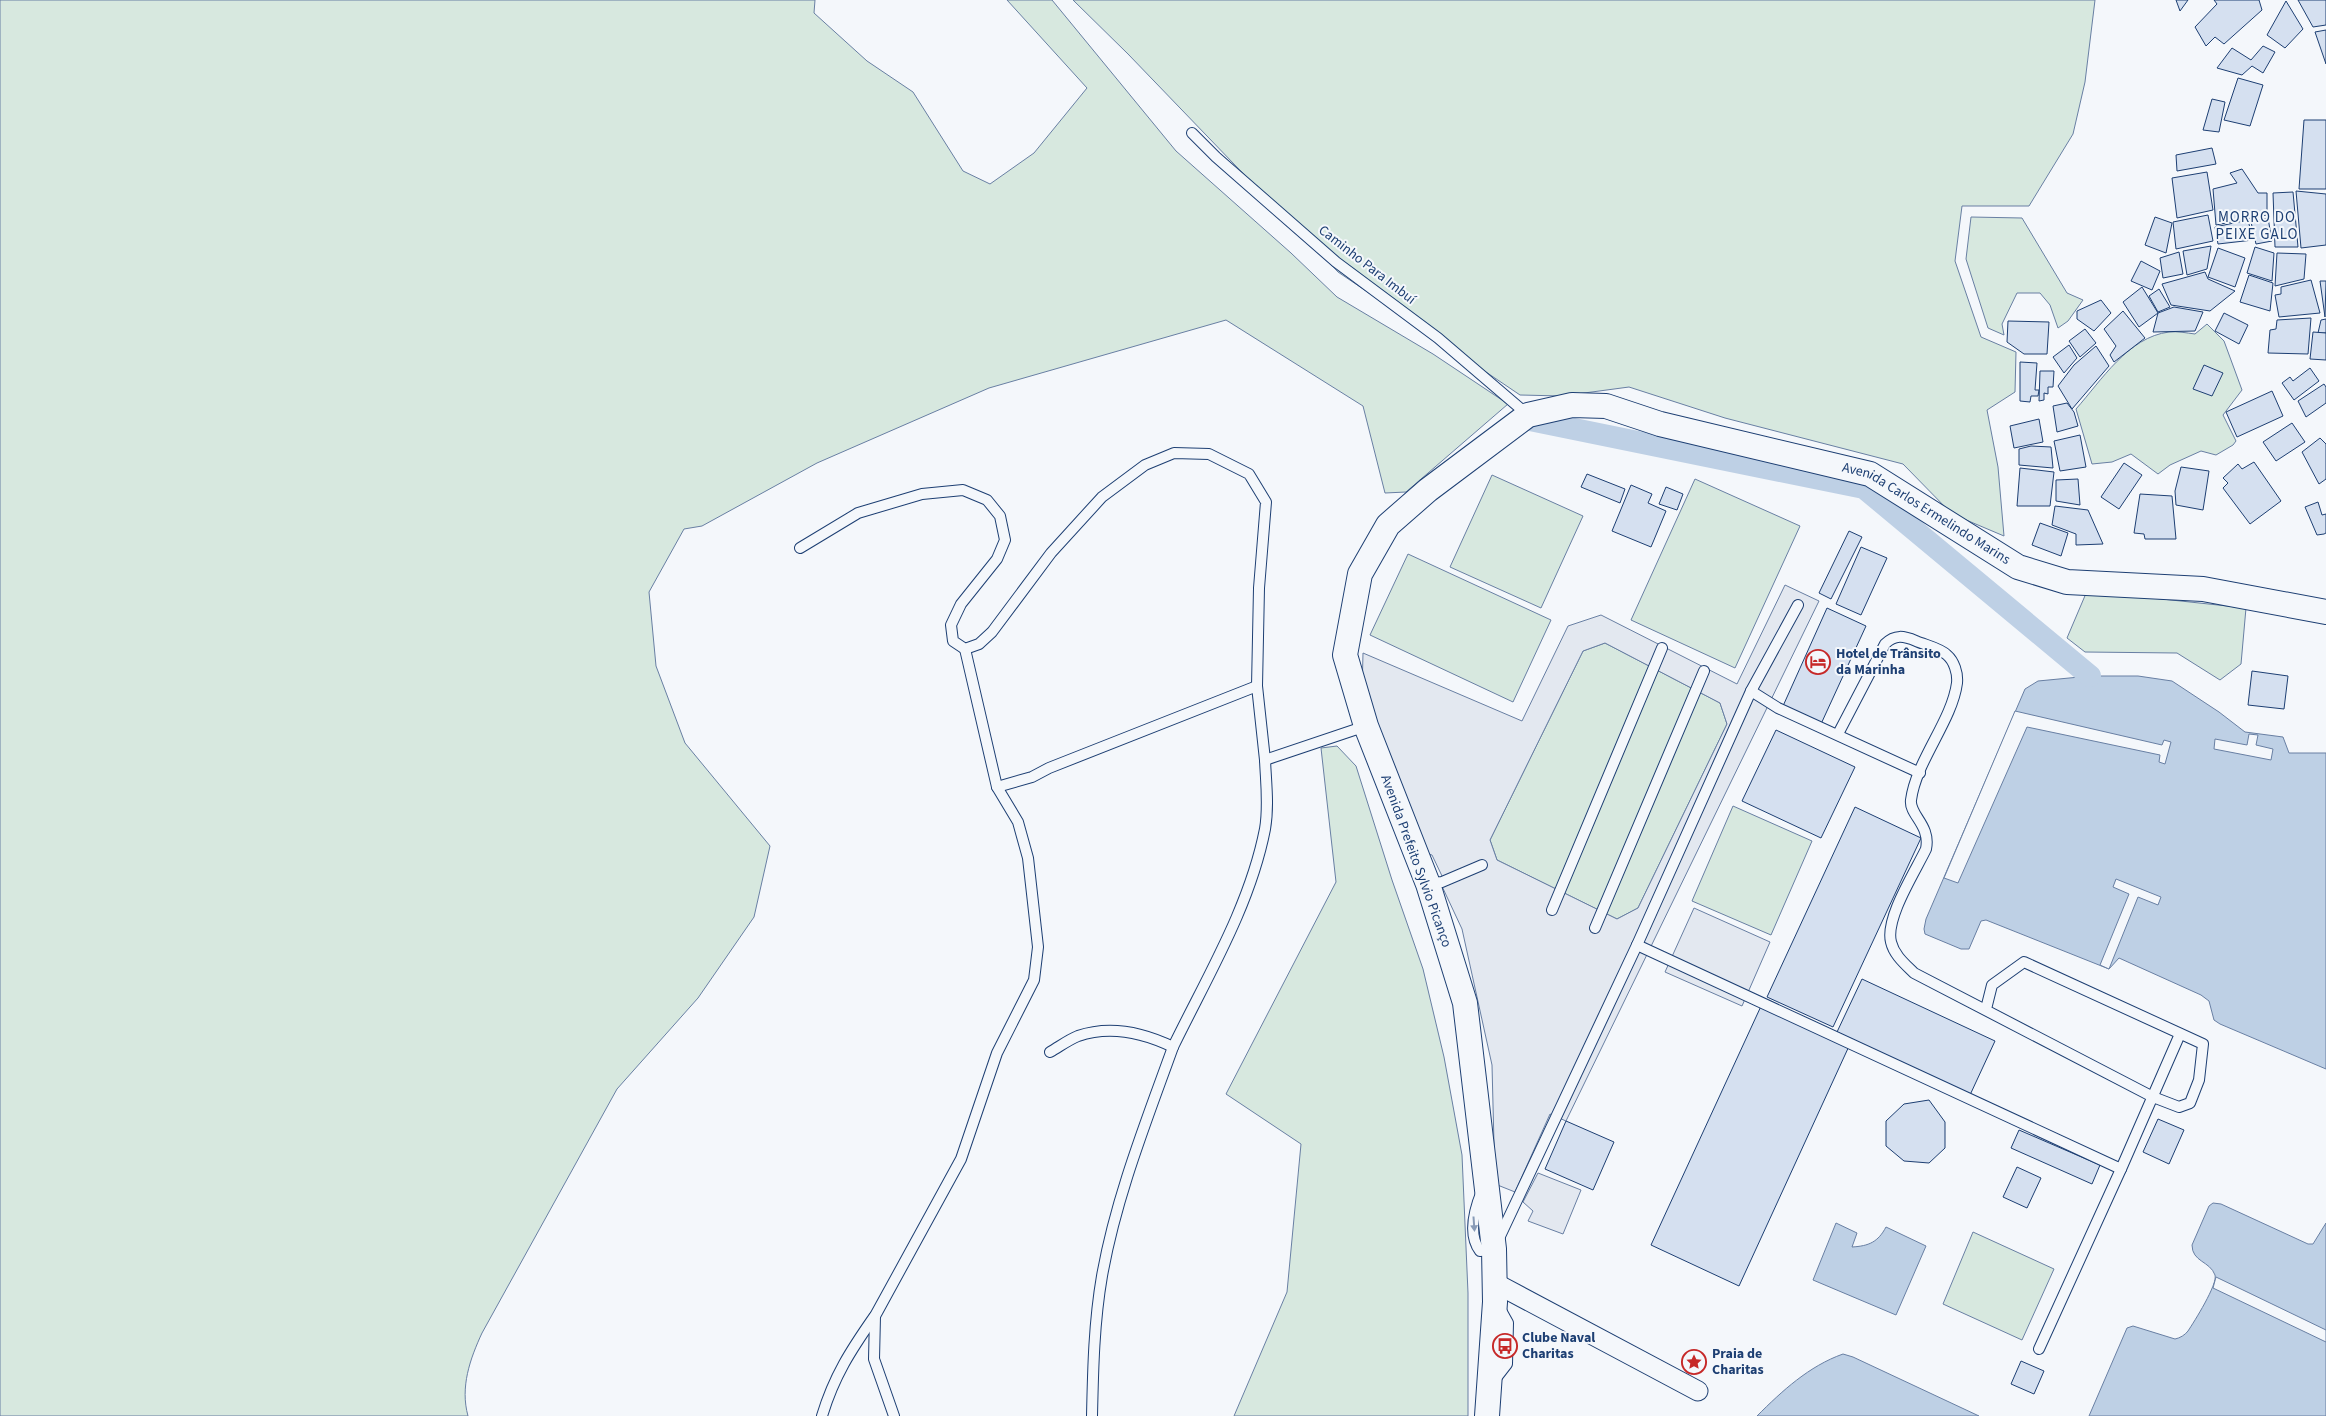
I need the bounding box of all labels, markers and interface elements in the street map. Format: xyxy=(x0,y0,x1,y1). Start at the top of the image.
district label: MORRO DO PEIXE GALO xyxy=(2215,207,2299,245)
street label: Caminho Para Imbuí xyxy=(1314,221,1420,310)
street label: Avenida Carlos Ermelindo Marins xyxy=(1840,458,2014,570)
place label: Hotel de Trânsito da Marinha xyxy=(1836,644,1941,680)
hotel icon: Hotel de Trânsito da Marinha xyxy=(1805,649,1831,675)
street label: Avenida Prefeito Sylvio Picanço xyxy=(1375,772,1457,950)
one-way arrow xyxy=(1470,1216,1478,1232)
place label: Clube Naval Charitas xyxy=(1522,1328,1595,1364)
bus stop icon: Clube Naval Charitas xyxy=(1492,1333,1518,1359)
place label: Praia de Charitas xyxy=(1712,1344,1764,1380)
place icon: Praia de Charitas xyxy=(1681,1349,1707,1375)

